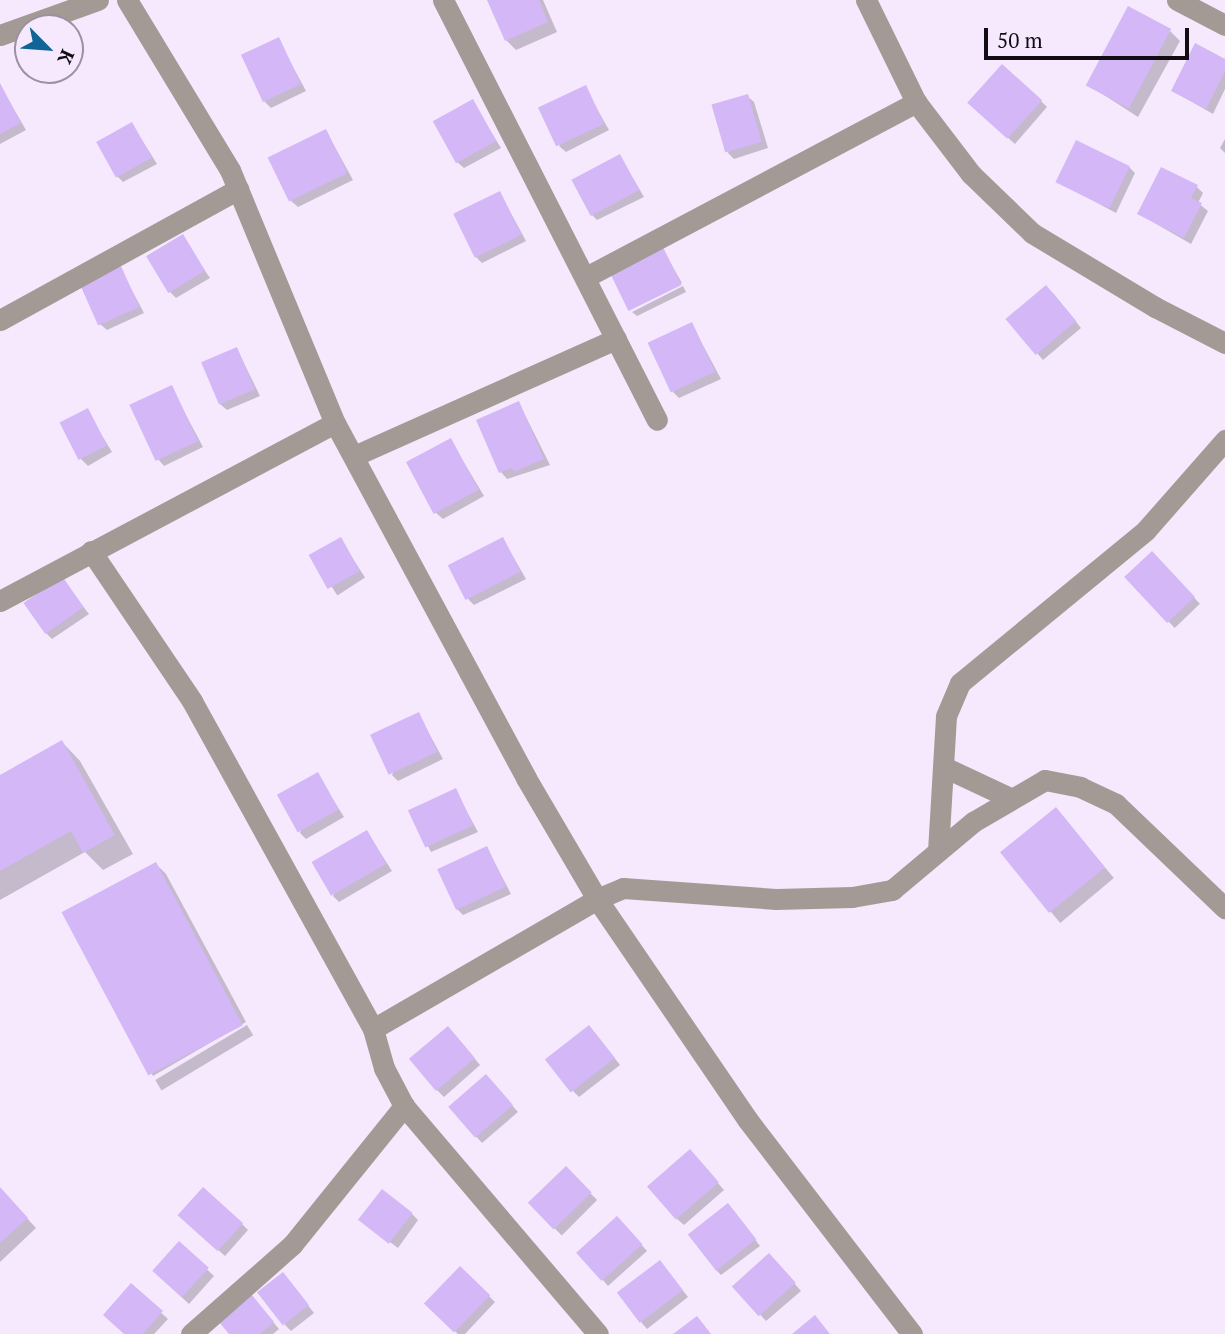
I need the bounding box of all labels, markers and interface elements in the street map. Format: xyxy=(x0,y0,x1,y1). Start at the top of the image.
north arrow xyxy=(14,14,84,84)
scale bar xyxy=(987,14,1192,58)
text: 50 m xyxy=(997,26,1043,54)
text: K xyxy=(52,46,81,69)

